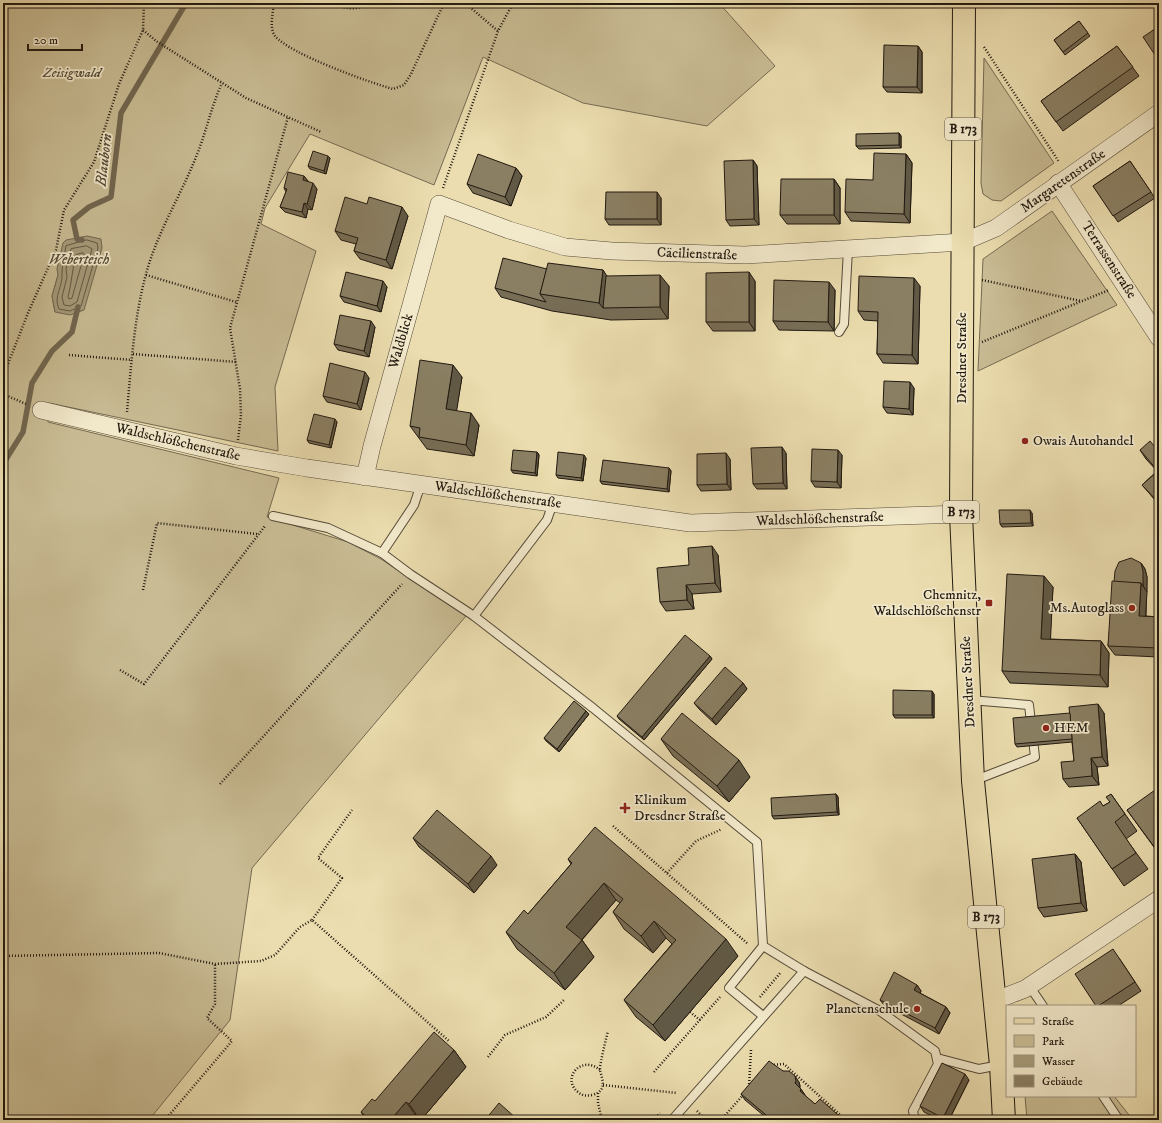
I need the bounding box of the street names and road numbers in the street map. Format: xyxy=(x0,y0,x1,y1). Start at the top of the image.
road number: B 173 xyxy=(945,118,981,140)
street label: Margaretenstraße xyxy=(1017,145,1109,217)
street label: Terrassenstraße xyxy=(1077,218,1141,302)
street label: Cäcilienstraße xyxy=(657,244,738,264)
street label: Waldblick xyxy=(384,311,417,372)
street label: Dresdner Straße xyxy=(953,312,971,404)
street label: Waldschlößchenstraße xyxy=(113,419,242,465)
street label: Waldschlößchenstraße xyxy=(433,477,563,513)
road number: B 173 xyxy=(943,501,979,523)
street label: Waldschlößchenstraße xyxy=(755,508,884,530)
street label: Dresdner Straße xyxy=(957,636,979,728)
road number: B 173 xyxy=(968,906,1004,928)

